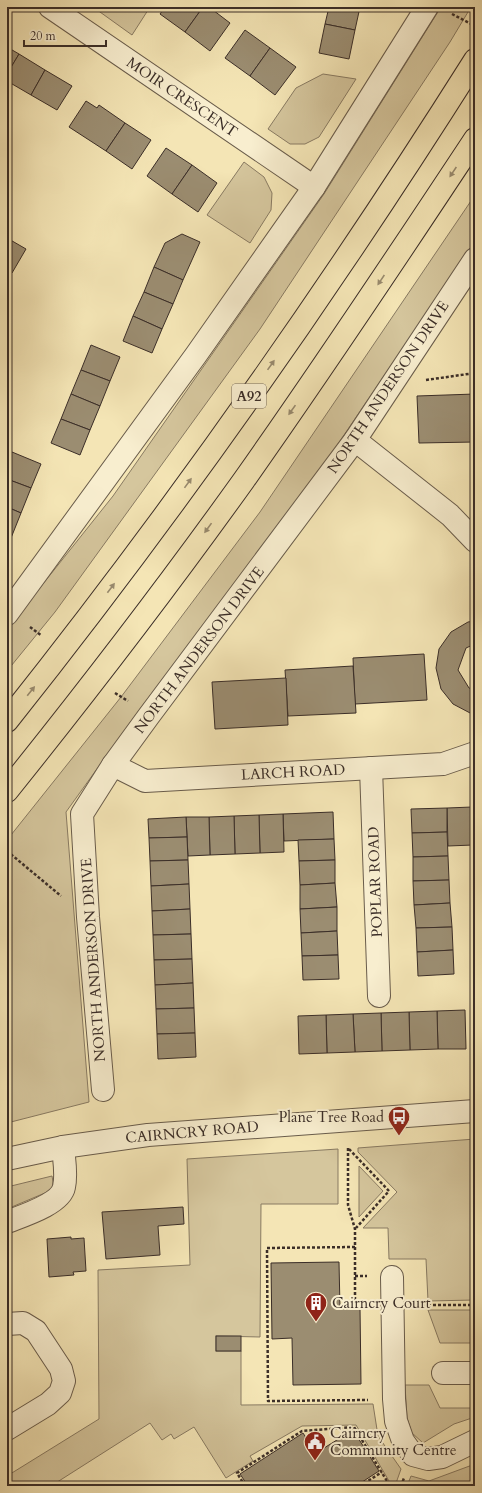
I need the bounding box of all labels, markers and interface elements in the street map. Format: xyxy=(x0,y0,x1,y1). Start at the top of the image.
scale bar xyxy=(24,22,106,48)
text: 20 m xyxy=(30,28,57,44)
street label: MOIR CRESCENT xyxy=(123,52,241,142)
one-way arrow xyxy=(450,166,457,178)
one-way arrow xyxy=(377,275,385,285)
street label: NORTH ANDERSON DRIVE xyxy=(323,297,453,477)
one-way arrow xyxy=(267,360,275,371)
road number: A92 xyxy=(232,384,266,408)
one-way arrow xyxy=(288,405,296,416)
one-way arrow xyxy=(184,478,192,489)
one-way arrow xyxy=(204,522,213,533)
street label: NORTH ANDERSON DRIVE xyxy=(130,562,268,738)
one-way arrow xyxy=(106,582,115,593)
one-way arrow xyxy=(27,685,36,696)
street label: LARCH ROAD xyxy=(240,759,346,785)
street label: POPLAR ROAD xyxy=(363,826,387,938)
street label: NORTH ANDERSON DRIVE xyxy=(76,857,110,1063)
bus stop icon: Plane Tree Road xyxy=(386,1104,412,1137)
place label: Plane Tree Road xyxy=(278,1107,384,1127)
street label: CAIRNCRY ROAD xyxy=(125,1116,259,1148)
building icon: Cairncry Court xyxy=(303,1290,329,1323)
place label: Cairncry Court xyxy=(332,1293,431,1313)
place label: Cairncry Community Centre xyxy=(330,1423,457,1460)
public building icon: Cairncry Community Centre xyxy=(302,1429,328,1462)

